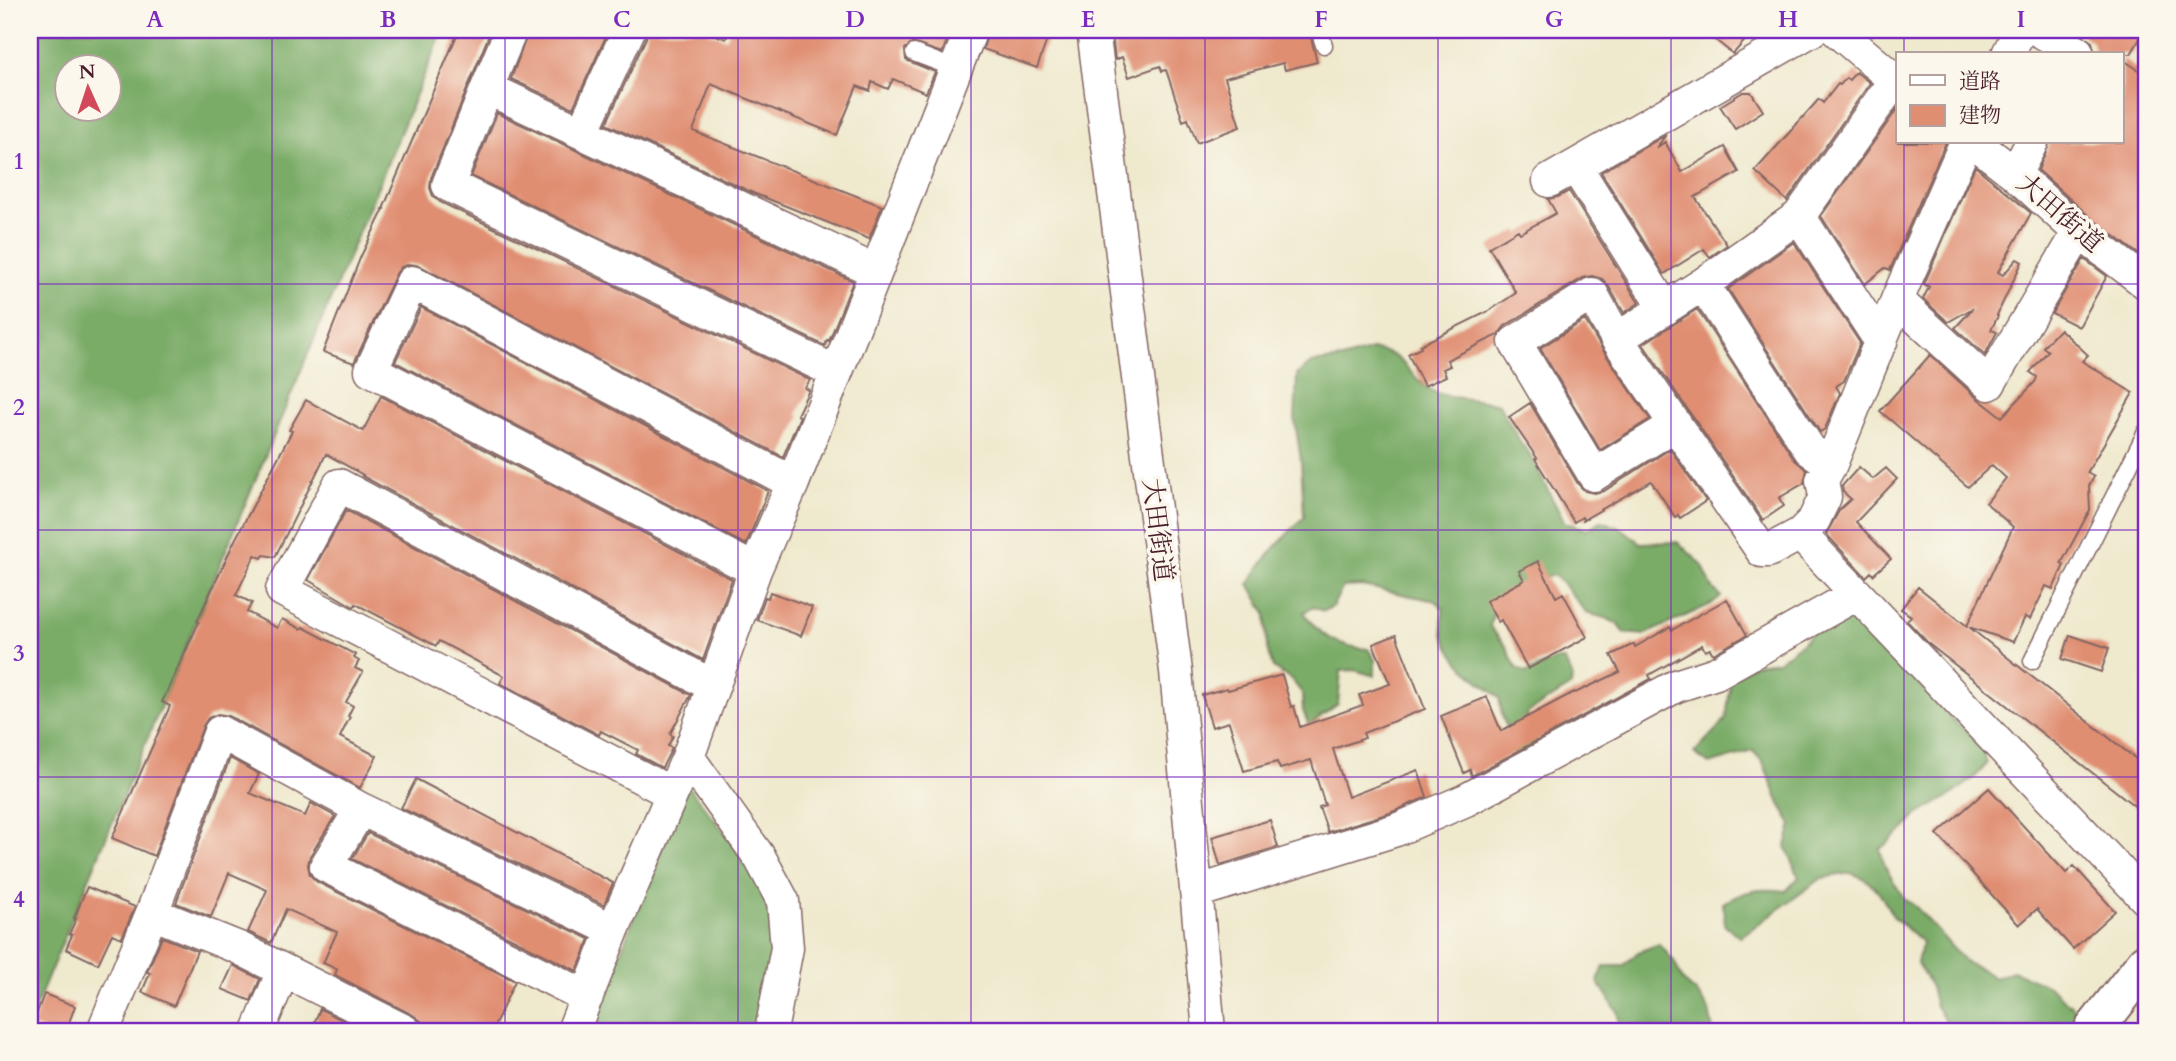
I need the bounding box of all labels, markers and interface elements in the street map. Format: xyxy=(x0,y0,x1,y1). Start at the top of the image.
text: A xyxy=(146,4,164,35)
text: B xyxy=(380,4,396,35)
text: C xyxy=(613,4,631,35)
text: D xyxy=(845,4,865,35)
text: E xyxy=(1081,4,1095,35)
text: F xyxy=(1314,4,1328,35)
text: G xyxy=(1545,4,1564,35)
text: H xyxy=(1778,4,1798,35)
text: I xyxy=(2017,4,2025,35)
north arrow xyxy=(52,52,122,122)
legend xyxy=(1896,52,2124,144)
text: N xyxy=(78,59,97,85)
text: 道路 xyxy=(1959,67,2001,96)
text: 建物 xyxy=(1959,101,2001,130)
text: 1 xyxy=(13,146,25,177)
street label: 大田街道 xyxy=(2009,166,2111,260)
text: 2 xyxy=(13,392,25,423)
street label: 大田街道 xyxy=(1134,476,1182,584)
text: 3 xyxy=(13,638,25,669)
text: 4 xyxy=(13,884,25,915)

